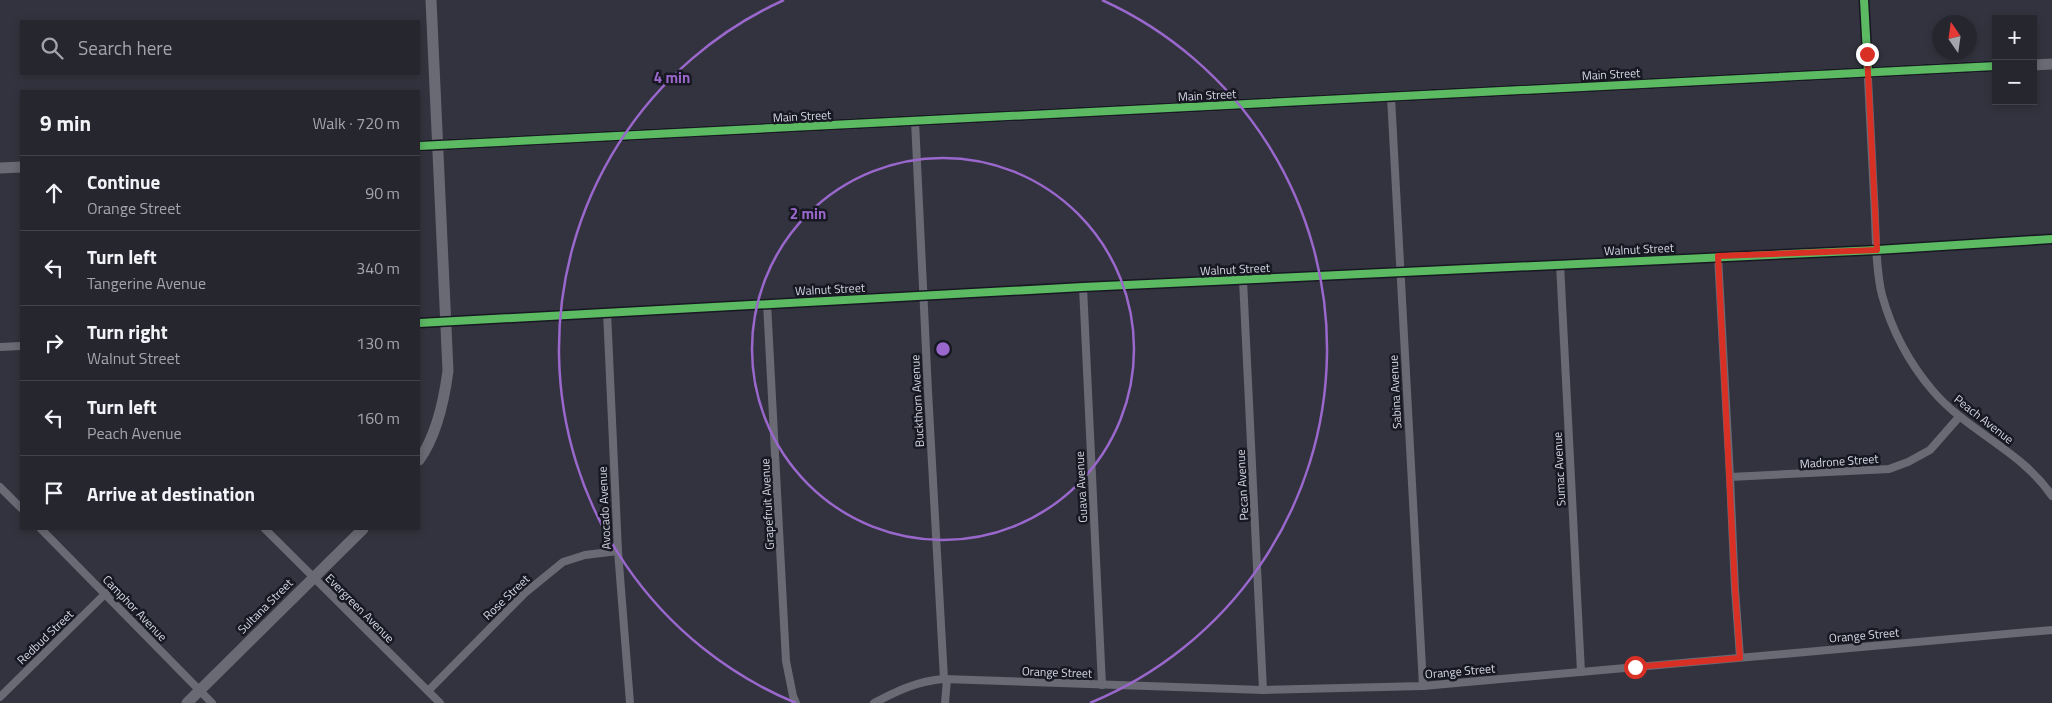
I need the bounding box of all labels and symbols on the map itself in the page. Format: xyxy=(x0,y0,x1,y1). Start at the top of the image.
north arrow xyxy=(1932,15,1977,60)
route end xyxy=(1856,43,1879,66)
street label: Main Street xyxy=(1581,63,1642,85)
text: 4 min xyxy=(654,66,690,89)
street label: Main Street xyxy=(1177,84,1238,106)
street label: Main Street xyxy=(772,105,833,127)
text: 2 min xyxy=(790,202,826,225)
street label: Walnut Street xyxy=(1604,238,1675,260)
street label: Walnut Street xyxy=(1200,258,1271,280)
street label: Walnut Street xyxy=(795,278,866,300)
centre of rings xyxy=(934,340,952,358)
street label: Buckthorn Avenue xyxy=(905,354,929,448)
street label: Sabina Avenue xyxy=(1384,355,1406,429)
street label: Peach Avenue xyxy=(1950,390,2018,448)
street label: Sumac Avenue xyxy=(1548,431,1570,507)
street label: Pecan Avenue xyxy=(1231,449,1253,521)
street label: Madrone Street xyxy=(1799,449,1880,473)
street label: Guava Avenue xyxy=(1070,451,1092,523)
street label: Grapefruit Avenue xyxy=(755,458,779,550)
street label: Avocado Avenue xyxy=(592,466,616,550)
street label: Evergreen Avenue xyxy=(321,569,399,647)
street label: Rose Street xyxy=(478,569,534,624)
street label: Camphor Avenue xyxy=(98,570,172,646)
street label: Sultana Street xyxy=(233,573,298,638)
street label: Redbud Street xyxy=(12,605,78,669)
street label: Orange Street xyxy=(1828,622,1901,648)
route start xyxy=(1624,656,1647,679)
street label: Orange Street xyxy=(1424,658,1497,684)
street label: Orange Street xyxy=(1022,661,1093,683)

